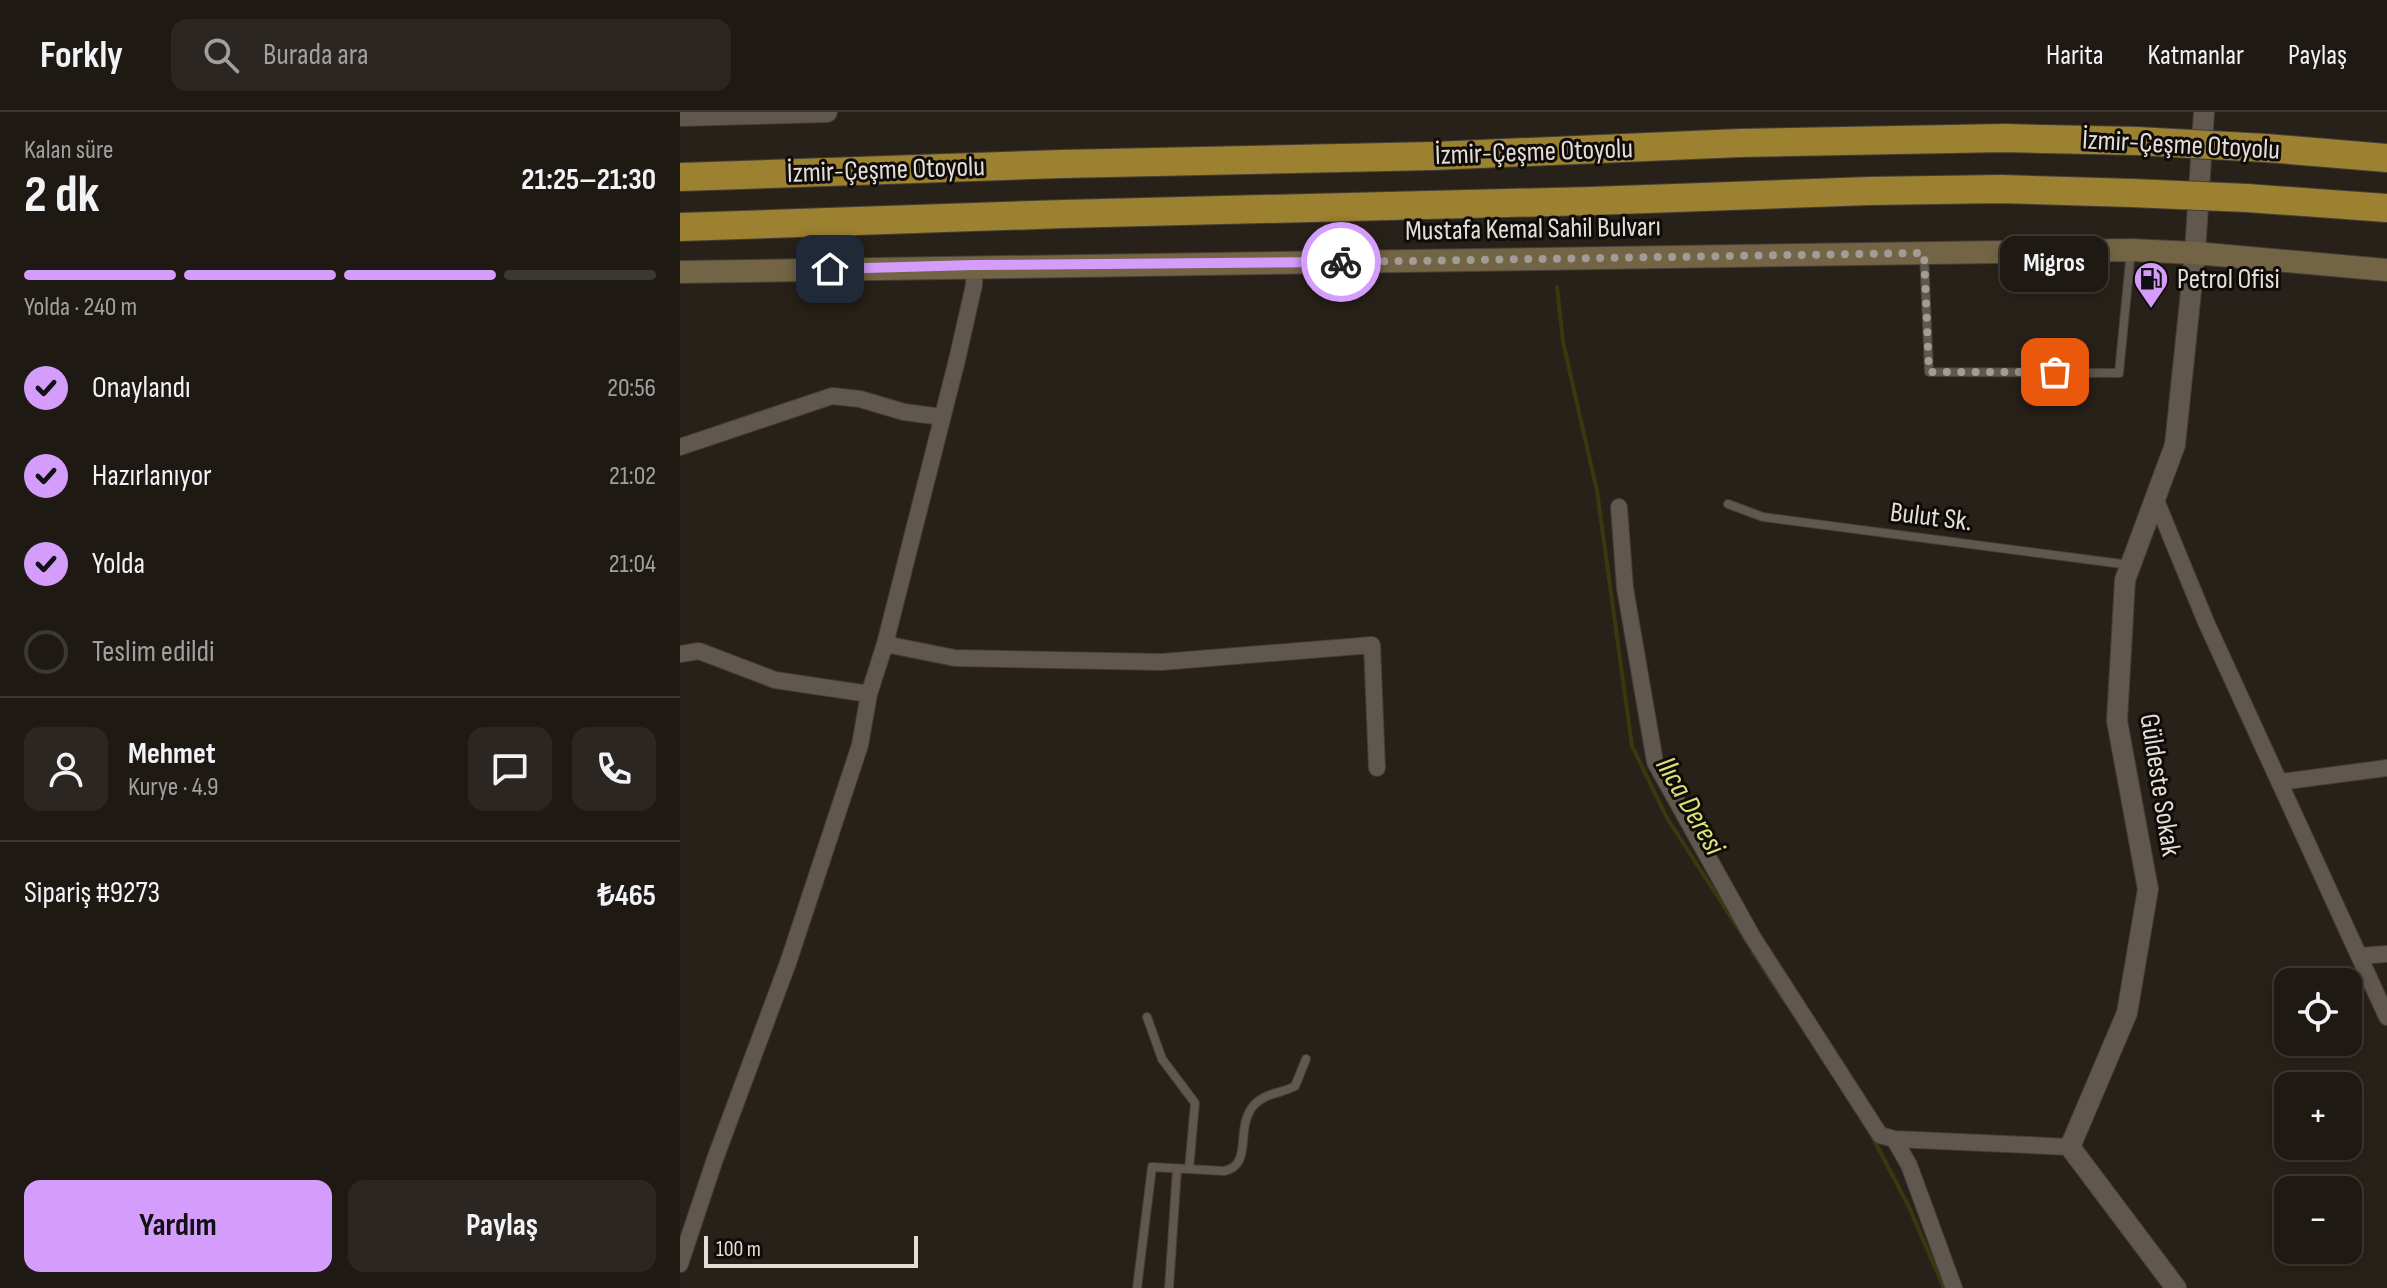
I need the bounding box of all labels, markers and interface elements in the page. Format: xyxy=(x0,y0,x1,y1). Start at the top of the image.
search box xyxy=(171,19,731,91)
text: Forkly xyxy=(40,33,123,78)
icon: search xyxy=(199,33,243,77)
text: Burada ara xyxy=(263,37,369,73)
text: Harita xyxy=(2046,39,2104,72)
text: Katmanlar xyxy=(2148,39,2244,72)
text: Paylaş xyxy=(2288,39,2347,72)
street label: İzmir-Çeşme Otoyolu xyxy=(2081,123,2281,167)
street label: İzmir-Çeşme Otoyolu xyxy=(1434,132,1634,172)
text: Kalan süre xyxy=(24,135,113,166)
street label: İzmir-Çeşme Otoyolu xyxy=(786,150,986,190)
text: 21:25–21:30 xyxy=(521,162,656,198)
text: 2 dk xyxy=(24,164,100,227)
street label: Mustafa Kemal Sahil Bulvarı xyxy=(1405,210,1661,248)
courier xyxy=(1301,222,1381,302)
pin xyxy=(796,235,864,303)
callout: Migros xyxy=(2001,236,2109,292)
icon: bike xyxy=(1319,240,1363,284)
icon: home xyxy=(808,247,852,291)
text: Migros xyxy=(2023,248,2085,279)
fuel station icon: Petrol Ofisi xyxy=(2132,260,2170,310)
place label: Petrol Ofisi xyxy=(2177,263,2280,296)
text: Yolda · 240 m xyxy=(24,292,137,323)
pin xyxy=(2021,338,2089,406)
icon: bag xyxy=(2033,350,2077,394)
icon: check xyxy=(24,366,68,410)
text: Onaylandı xyxy=(92,370,191,406)
text: 20:56 xyxy=(607,373,656,404)
icon: check xyxy=(24,454,68,498)
text: Hazırlanıyor xyxy=(92,458,212,494)
text: 21:02 xyxy=(609,461,656,492)
street label: Bulut Sk. xyxy=(1888,496,1974,538)
icon: check xyxy=(24,542,68,586)
text: Yolda xyxy=(92,546,145,582)
text: 21:04 xyxy=(609,549,656,580)
text: Teslim edildi xyxy=(92,634,215,670)
street label: Güldeste Sokak xyxy=(2132,711,2188,859)
button: person xyxy=(24,727,108,811)
button: chat xyxy=(468,727,552,811)
button: phone xyxy=(572,727,656,811)
text: Mehmet xyxy=(128,736,216,772)
water label: Ilıca Deresi xyxy=(1648,751,1733,863)
text: Kurye · 4.9 xyxy=(128,772,218,803)
text: Sipariş #9273 xyxy=(24,875,160,911)
text: ₺465 xyxy=(598,878,656,914)
map controls xyxy=(2274,968,2362,1264)
button: locate xyxy=(2274,968,2362,1056)
button: + xyxy=(2274,1072,2362,1160)
button: − xyxy=(2274,1176,2362,1264)
button: Yardım xyxy=(24,1180,332,1272)
button: Paylaş xyxy=(348,1180,656,1272)
scale bar xyxy=(704,1232,918,1268)
text: 100 m xyxy=(716,1236,761,1263)

